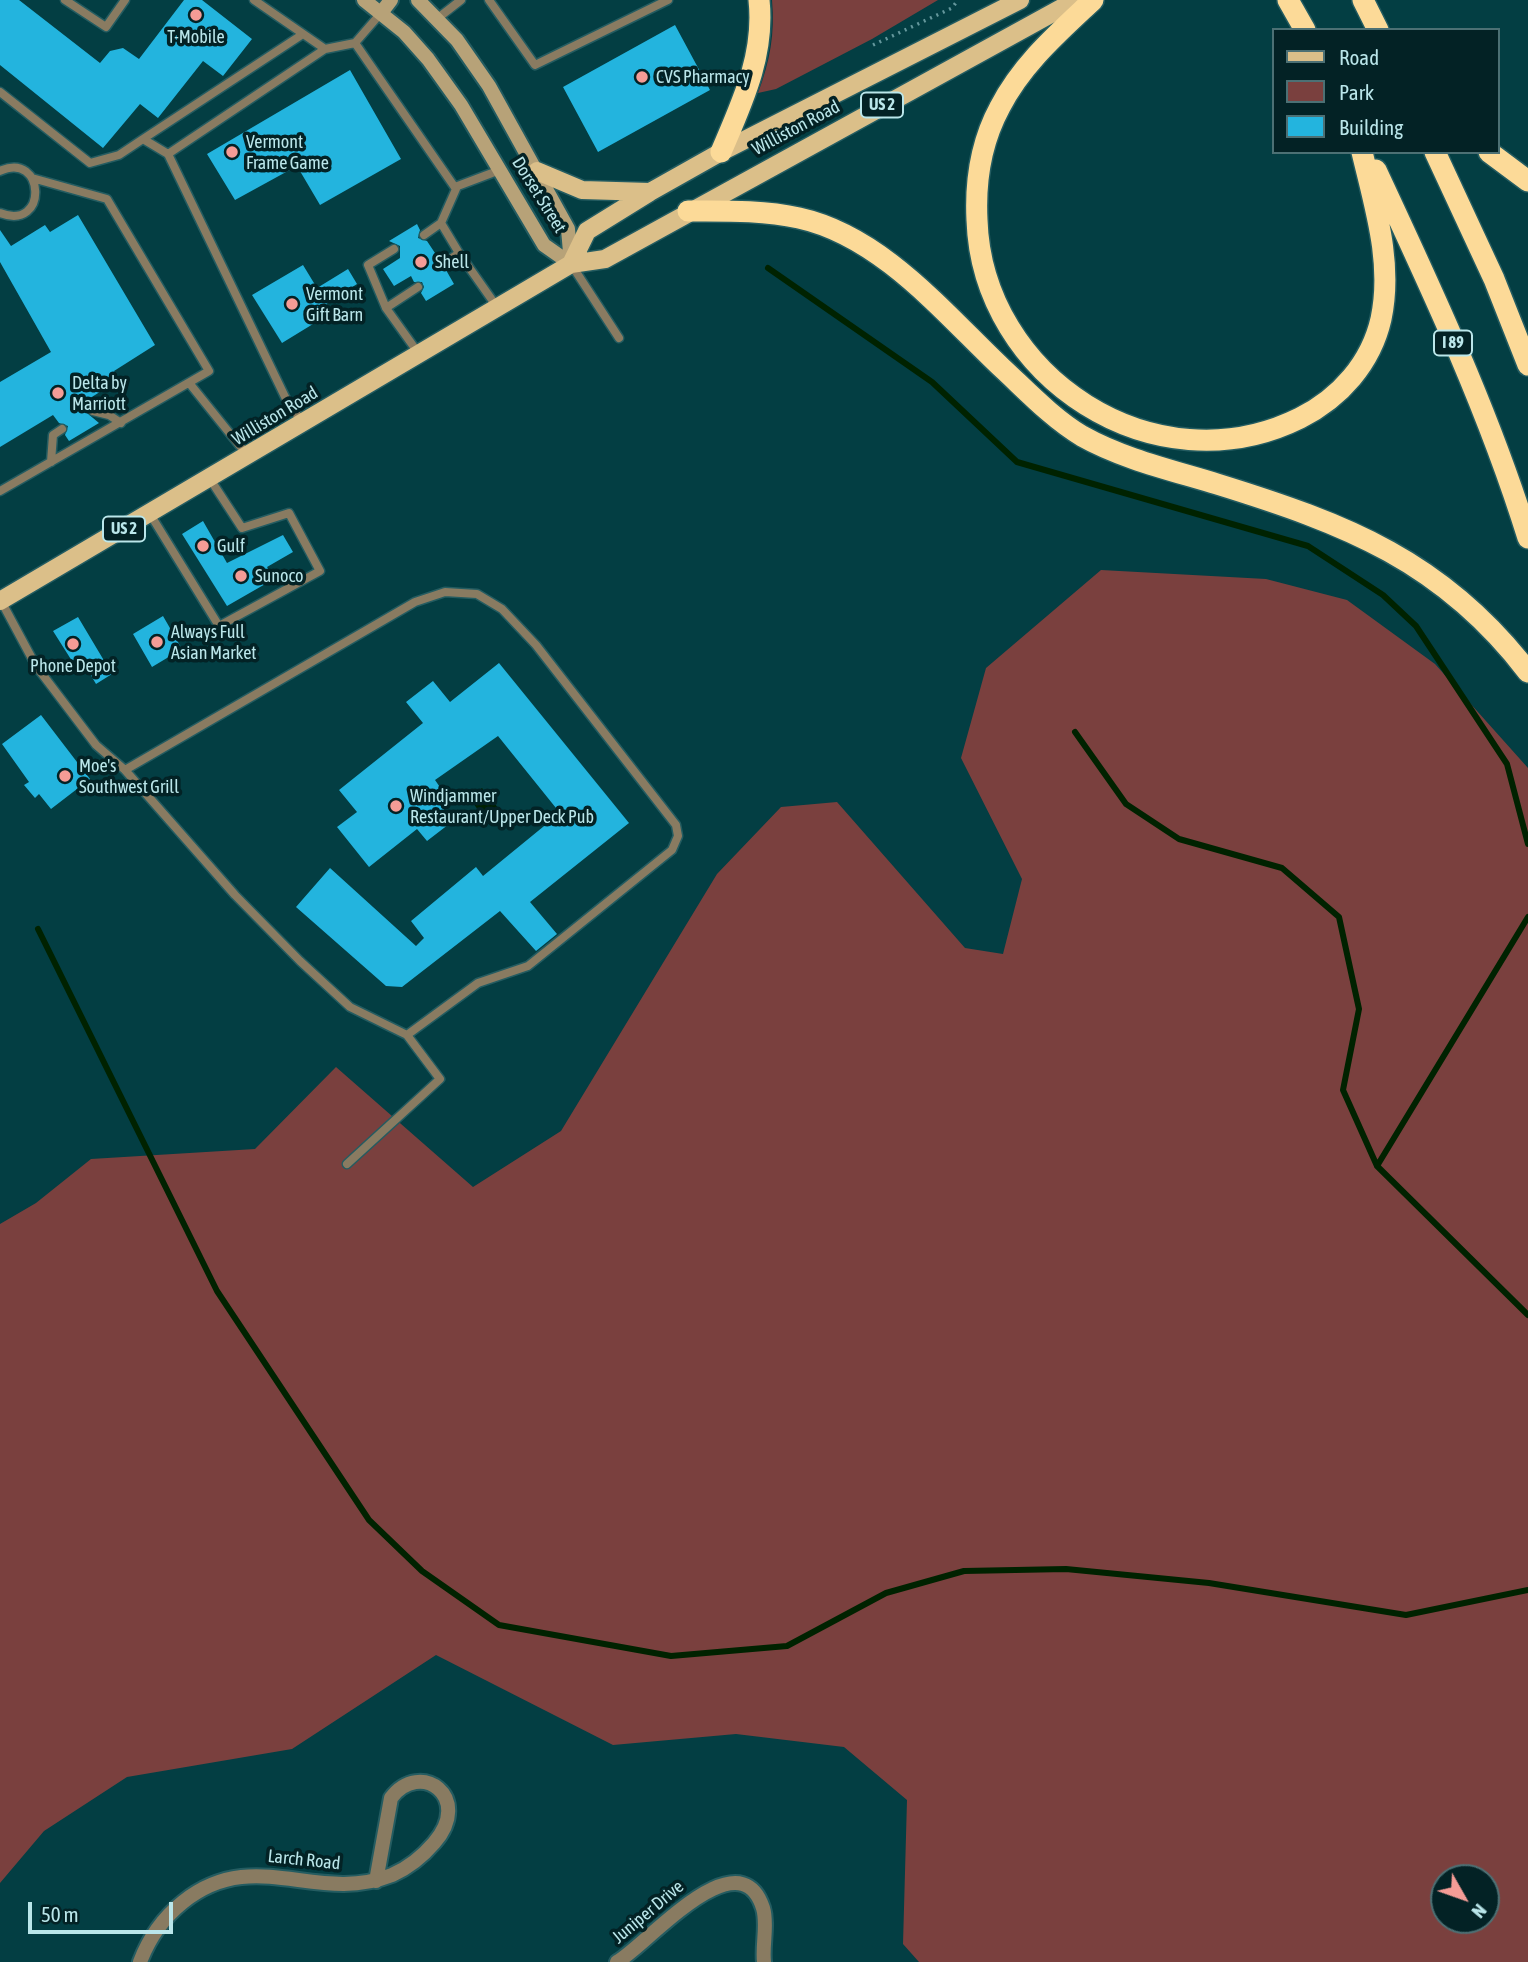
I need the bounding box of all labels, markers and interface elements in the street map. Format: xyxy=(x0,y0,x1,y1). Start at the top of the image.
marker: T-Mobile xyxy=(188,7,204,23)
place label: T-Mobile xyxy=(167,26,225,48)
legend xyxy=(1272,28,1500,154)
text: Road xyxy=(1339,45,1379,69)
place label: CVS Pharmacy xyxy=(656,66,750,88)
marker: CVS Pharmacy xyxy=(634,69,650,85)
text: Park xyxy=(1339,80,1374,104)
road number: US 2 xyxy=(861,92,903,118)
street label: Williston Road xyxy=(748,96,844,160)
text: Building xyxy=(1339,115,1403,139)
place label: Vermont Frame Game xyxy=(246,131,329,174)
marker: Vermont Frame Game xyxy=(224,144,240,160)
street label: Dorset Street xyxy=(507,153,571,237)
place label: Shell xyxy=(435,251,469,273)
marker: Shell xyxy=(413,254,429,270)
place label: Vermont Gift Barn xyxy=(306,283,363,326)
marker: Vermont Gift Barn xyxy=(284,296,300,312)
road number: I 89 xyxy=(1434,330,1472,356)
place label: Delta by Marriott xyxy=(72,372,127,414)
street label: Williston Road xyxy=(228,382,322,450)
marker: Delta by Marriott xyxy=(50,385,66,401)
road number: US 2 xyxy=(103,516,145,542)
place label: Gulf xyxy=(217,535,245,557)
marker: Gulf xyxy=(195,538,211,554)
place label: Sunoco xyxy=(255,565,304,587)
marker: Sunoco xyxy=(233,568,249,584)
place label: Always Full Asian Market xyxy=(171,621,257,664)
marker: Always Full Asian Market xyxy=(149,634,165,650)
marker: Phone Depot xyxy=(65,636,81,652)
place label: Phone Depot xyxy=(30,655,116,677)
place label: Moe's Southwest Grill xyxy=(79,755,179,798)
marker: Moe's Southwest Grill xyxy=(57,768,73,784)
place label: Windjammer Restaurant/Upper Deck Pub xyxy=(410,785,594,828)
marker: Windjammer Restaurant/Upper Deck Pub xyxy=(388,798,404,814)
street label: Larch Road xyxy=(267,1845,341,1875)
north arrow xyxy=(1430,1864,1500,1934)
street label: Juniper Drive xyxy=(608,1876,688,1948)
scale bar xyxy=(32,1888,177,1932)
text: N xyxy=(1468,1900,1492,1923)
text: 50 m xyxy=(41,1902,79,1926)

